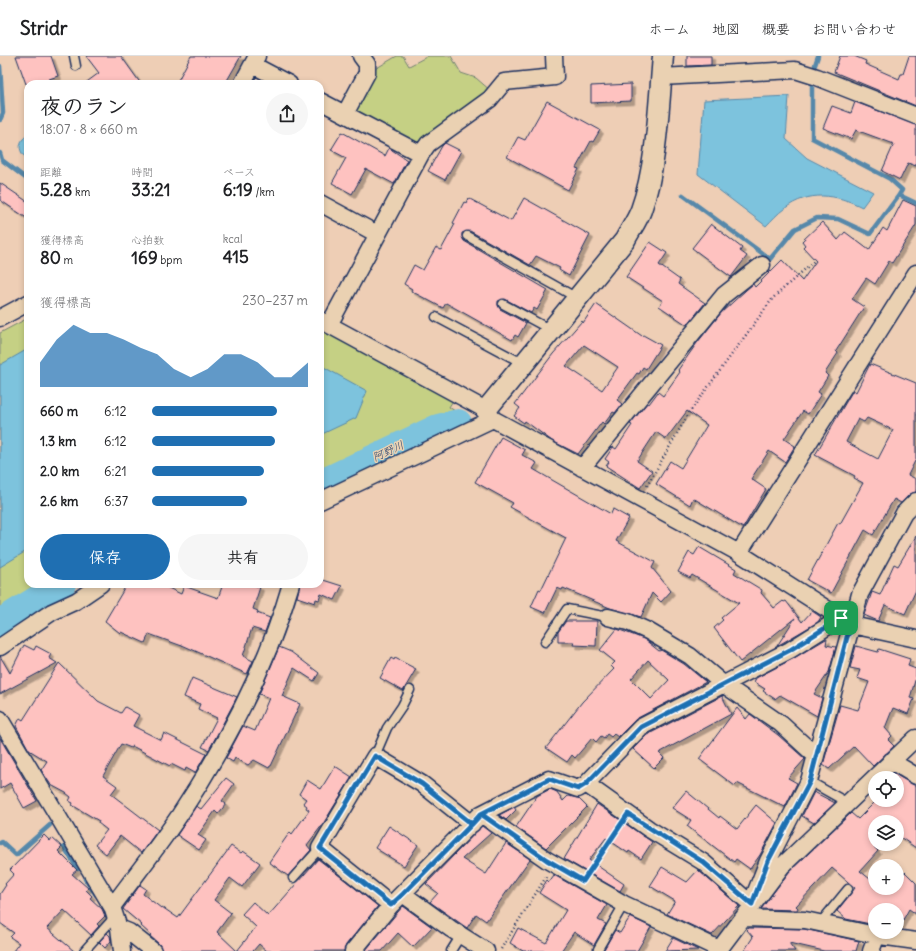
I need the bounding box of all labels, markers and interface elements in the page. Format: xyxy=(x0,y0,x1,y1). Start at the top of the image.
text: Stridr xyxy=(20,16,68,40)
text: ホーム xyxy=(649,20,690,38)
text: 地図 xyxy=(712,20,740,38)
text: 概要 xyxy=(762,20,790,38)
text: お問い合わせ xyxy=(812,20,896,38)
text: 夜のラン xyxy=(40,92,128,120)
button: share xyxy=(266,93,308,135)
text: 18:07 · 8 × 660 m xyxy=(40,121,138,138)
text: 距離 xyxy=(40,165,62,179)
text: 時間 xyxy=(131,165,153,179)
text: ペース xyxy=(223,165,255,179)
text: 5.28 xyxy=(40,179,72,201)
text: 33:21 xyxy=(131,179,171,201)
text: 6:19 xyxy=(223,179,253,201)
text: km xyxy=(72,185,90,199)
text: /km xyxy=(253,185,275,199)
text: kcal xyxy=(223,232,242,246)
text: 獲得標高 xyxy=(40,233,84,247)
text: 心拍数 xyxy=(131,233,164,247)
text: 415 xyxy=(223,246,249,268)
text: 80 xyxy=(40,247,61,269)
text: 169 xyxy=(131,247,158,269)
text: m xyxy=(61,253,73,267)
text: bpm xyxy=(158,253,182,267)
text: 230–237 m xyxy=(242,292,308,309)
text: 獲得標高 xyxy=(40,294,92,311)
text: 660 m xyxy=(40,403,78,420)
text: 6:12 xyxy=(104,403,127,420)
text: 1.3 km xyxy=(40,433,76,450)
text: 6:12 xyxy=(104,433,127,450)
water label: 阿野川 xyxy=(370,438,406,464)
text: 2.0 km xyxy=(40,463,80,480)
text: 6:21 xyxy=(104,463,127,480)
text: 2.6 km xyxy=(40,493,78,510)
text: 6:37 xyxy=(104,493,128,510)
button: 保存 xyxy=(40,534,170,580)
button: 共有 xyxy=(178,534,308,580)
pin xyxy=(824,601,858,635)
icon: arrive xyxy=(830,607,852,629)
map controls xyxy=(868,771,904,939)
button: locate xyxy=(868,771,904,807)
button: layers xyxy=(868,815,904,851)
button: + xyxy=(868,859,904,895)
button: − xyxy=(868,903,904,939)

